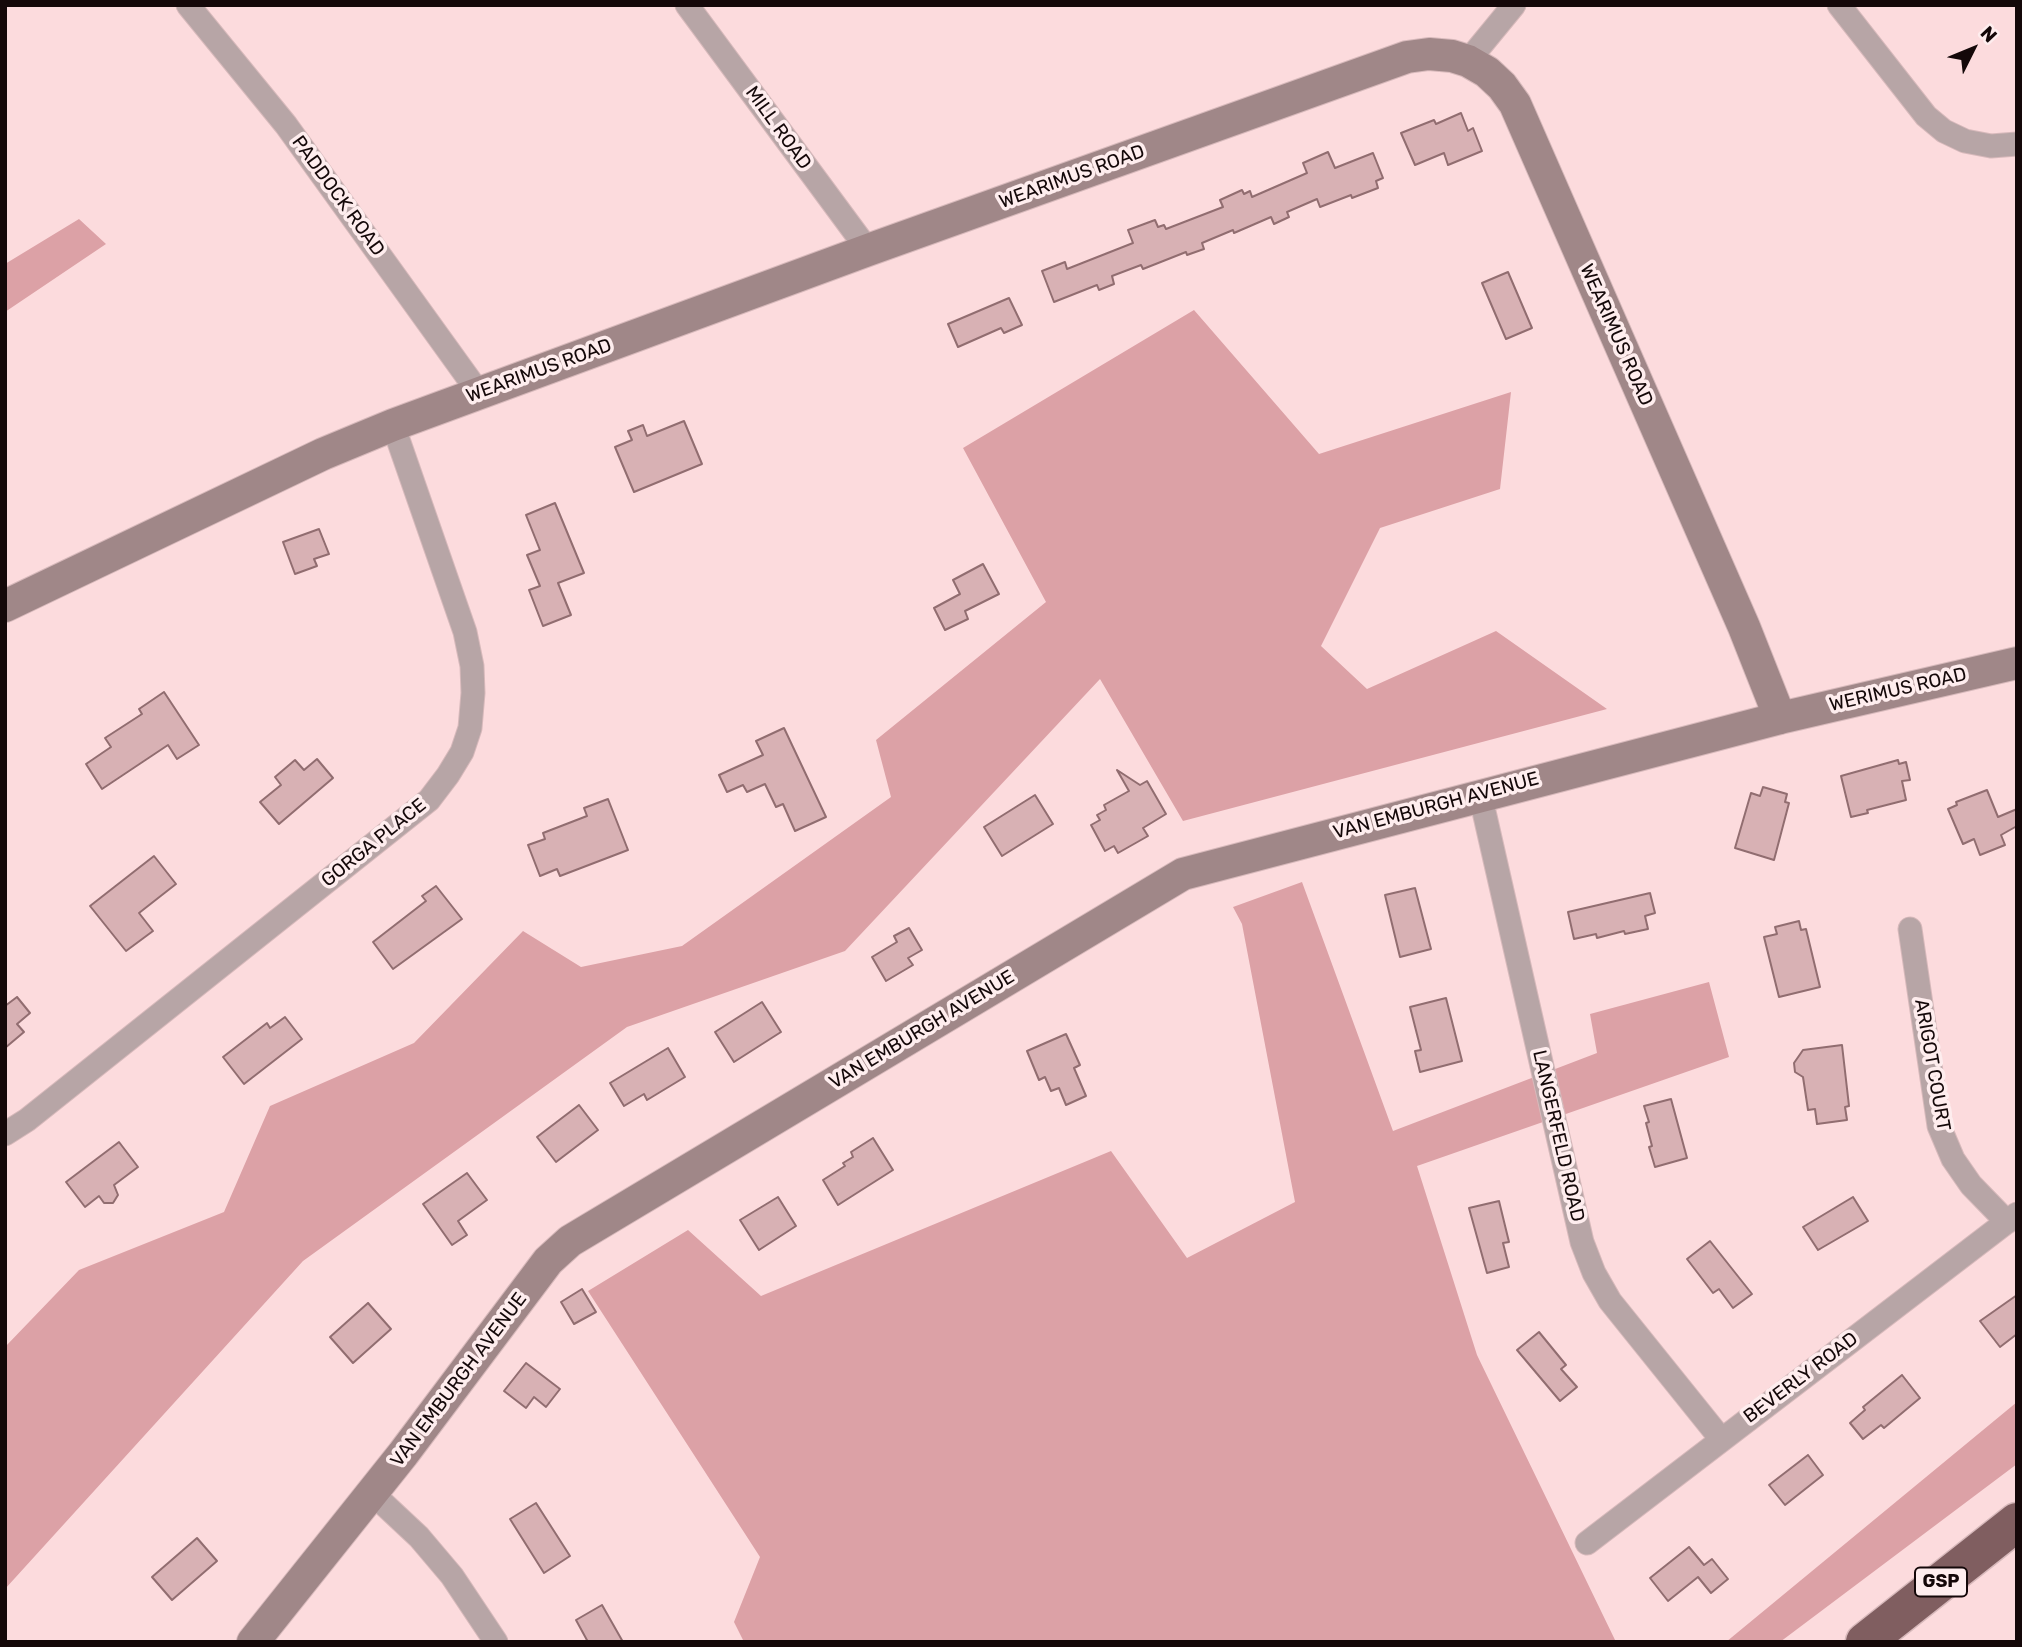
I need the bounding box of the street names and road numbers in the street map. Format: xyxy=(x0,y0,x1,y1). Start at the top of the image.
street label: MILL ROAD xyxy=(740,82,816,174)
street label: PADDOCK ROAD xyxy=(287,132,389,260)
street label: WEARIMUS ROAD xyxy=(996,140,1148,214)
street label: WEARIMUS ROAD xyxy=(1575,261,1657,409)
street label: WEARIMUS ROAD xyxy=(463,334,615,408)
street label: WERIMUS ROAD xyxy=(1827,663,1969,717)
street label: VAN EMBURGH AVENUE xyxy=(1331,768,1541,844)
street label: GORGA PLACE xyxy=(317,794,431,892)
street label: VAN EMBURGH AVENUE xyxy=(825,966,1019,1094)
street label: ARIGOT COURT xyxy=(1909,997,1955,1133)
street label: LANGERFELD ROAD xyxy=(1527,1048,1589,1224)
street label: VAN EMBURGH AVENUE xyxy=(386,1288,532,1472)
street label: BEVERLY ROAD xyxy=(1739,1328,1863,1428)
road number: GSP xyxy=(1915,1568,1967,1596)

